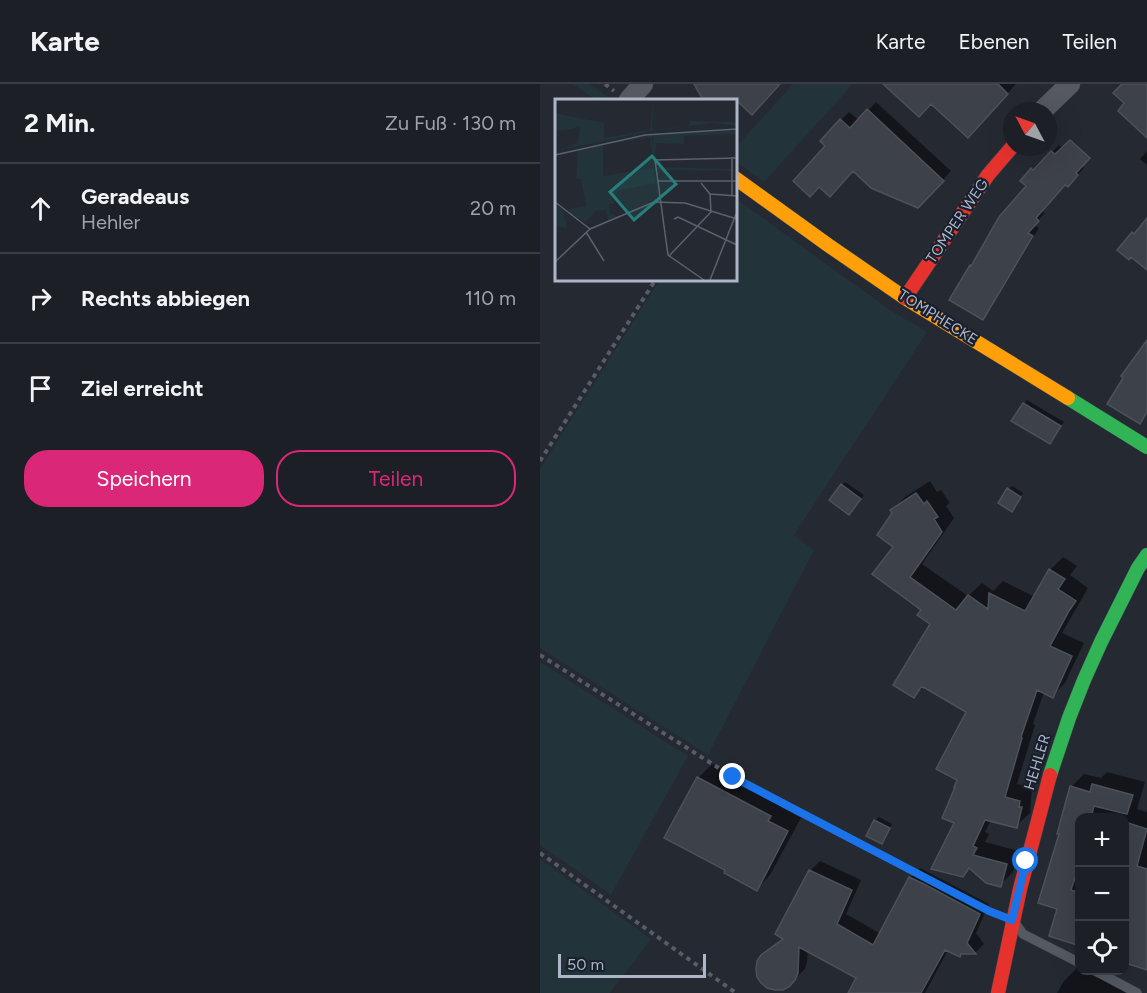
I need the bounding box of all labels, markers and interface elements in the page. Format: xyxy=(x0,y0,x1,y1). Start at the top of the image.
text: Karte xyxy=(30,24,100,58)
text: Karte xyxy=(876,29,925,54)
text: Ebenen xyxy=(958,29,1030,54)
text: Teilen xyxy=(1063,29,1117,54)
inset map xyxy=(555,99,736,280)
north arrow xyxy=(1003,102,1057,156)
text: 2 Min. xyxy=(24,107,96,139)
text: Zu Fuß · 130 m xyxy=(385,111,516,135)
street label: TOMPER WEG xyxy=(922,175,992,267)
text: Geradeaus xyxy=(81,183,189,210)
icon: ahead xyxy=(24,192,57,225)
text: 20 m xyxy=(470,196,516,220)
text: Hehler xyxy=(81,210,140,234)
icon: right xyxy=(24,282,57,315)
text: Rechts abbiegen xyxy=(81,285,250,312)
street label: TOMPHECKE xyxy=(895,285,981,349)
text: 110 m xyxy=(465,286,516,310)
icon: arrive xyxy=(24,372,57,405)
text: Ziel erreicht xyxy=(81,375,204,402)
button: Speichern xyxy=(24,450,264,507)
button: Teilen xyxy=(276,450,516,507)
street label: HEHLER xyxy=(1020,732,1054,792)
route end xyxy=(719,763,745,789)
map controls xyxy=(1075,813,1129,975)
button: + xyxy=(1075,813,1129,867)
route start xyxy=(1012,847,1038,873)
button: − xyxy=(1075,867,1129,921)
button: locate xyxy=(1075,921,1129,975)
scale bar xyxy=(558,951,706,978)
text: 50 m xyxy=(567,955,604,974)

